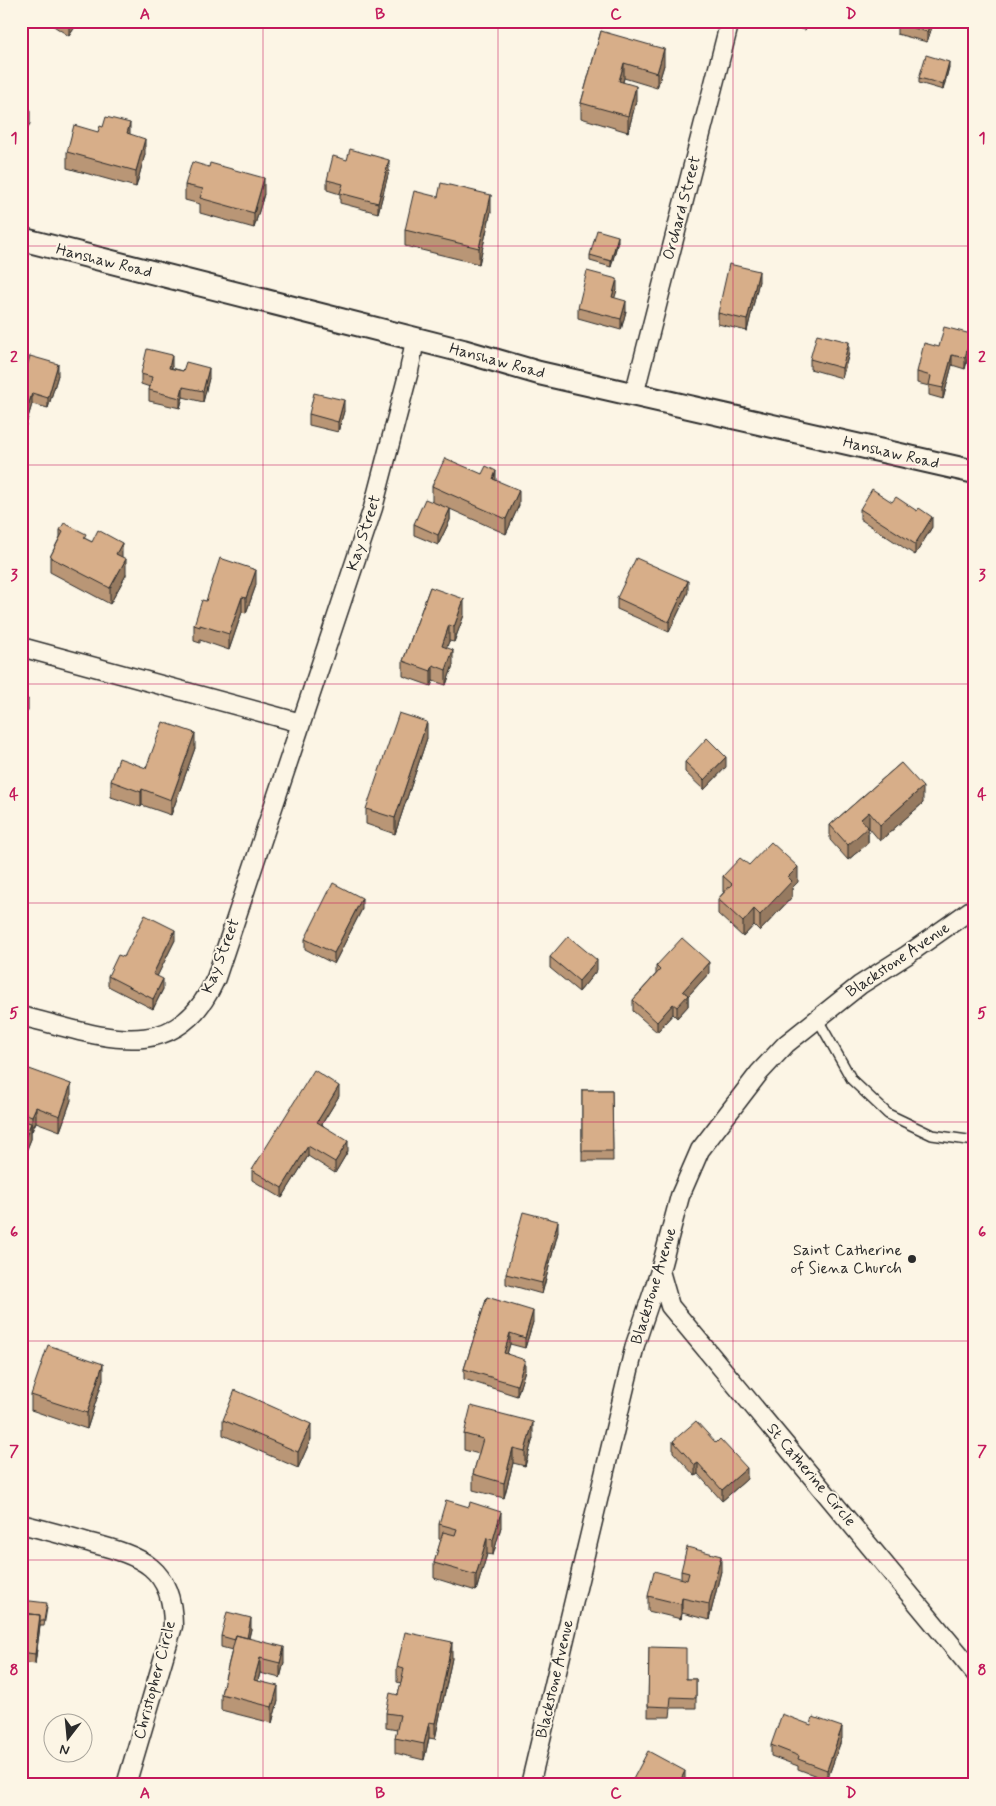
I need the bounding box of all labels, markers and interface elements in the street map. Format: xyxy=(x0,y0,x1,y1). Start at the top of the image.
text: A xyxy=(140,4,150,25)
text: B xyxy=(375,4,385,25)
text: C xyxy=(610,4,622,25)
text: D xyxy=(845,4,857,25)
text: 1 xyxy=(10,128,18,149)
text: 1 xyxy=(978,128,986,149)
street label: Orchard Street xyxy=(658,153,706,262)
street label: Hanshaw Road xyxy=(54,239,154,283)
street label: Hanshaw Road xyxy=(447,338,547,384)
text: 2 xyxy=(10,347,18,368)
text: 2 xyxy=(978,347,986,368)
street label: Hanshaw Road xyxy=(841,432,941,474)
street label: Kay Street xyxy=(342,492,386,574)
text: 3 xyxy=(10,565,18,586)
text: 3 xyxy=(978,565,986,586)
text: 4 xyxy=(9,784,19,805)
text: 4 xyxy=(977,784,987,805)
street label: Kay Street xyxy=(197,915,245,996)
street label: Blackstone Avenue xyxy=(842,917,954,1003)
text: 5 xyxy=(9,1003,19,1024)
text: 5 xyxy=(977,1003,987,1024)
text: 6 xyxy=(10,1222,18,1243)
text: 6 xyxy=(978,1222,986,1243)
street label: Blackstone Avenue xyxy=(626,1225,682,1347)
place label: Saint Catherine of Siena Church xyxy=(791,1240,902,1279)
marker: Saint Catherine of Siena Church xyxy=(906,1253,918,1265)
street label: St Catherine Circle xyxy=(762,1419,860,1531)
text: 7 xyxy=(9,1441,19,1462)
text: 7 xyxy=(977,1441,987,1462)
street label: Blackstone Avenue xyxy=(531,1617,579,1740)
street label: Christopher Circle xyxy=(129,1618,181,1742)
text: 8 xyxy=(9,1660,19,1681)
text: 8 xyxy=(977,1660,987,1681)
north arrow xyxy=(42,1714,92,1764)
text: N xyxy=(58,1740,72,1759)
text: A xyxy=(140,1783,150,1804)
text: B xyxy=(375,1783,385,1804)
text: C xyxy=(610,1783,622,1804)
text: D xyxy=(845,1783,857,1804)

